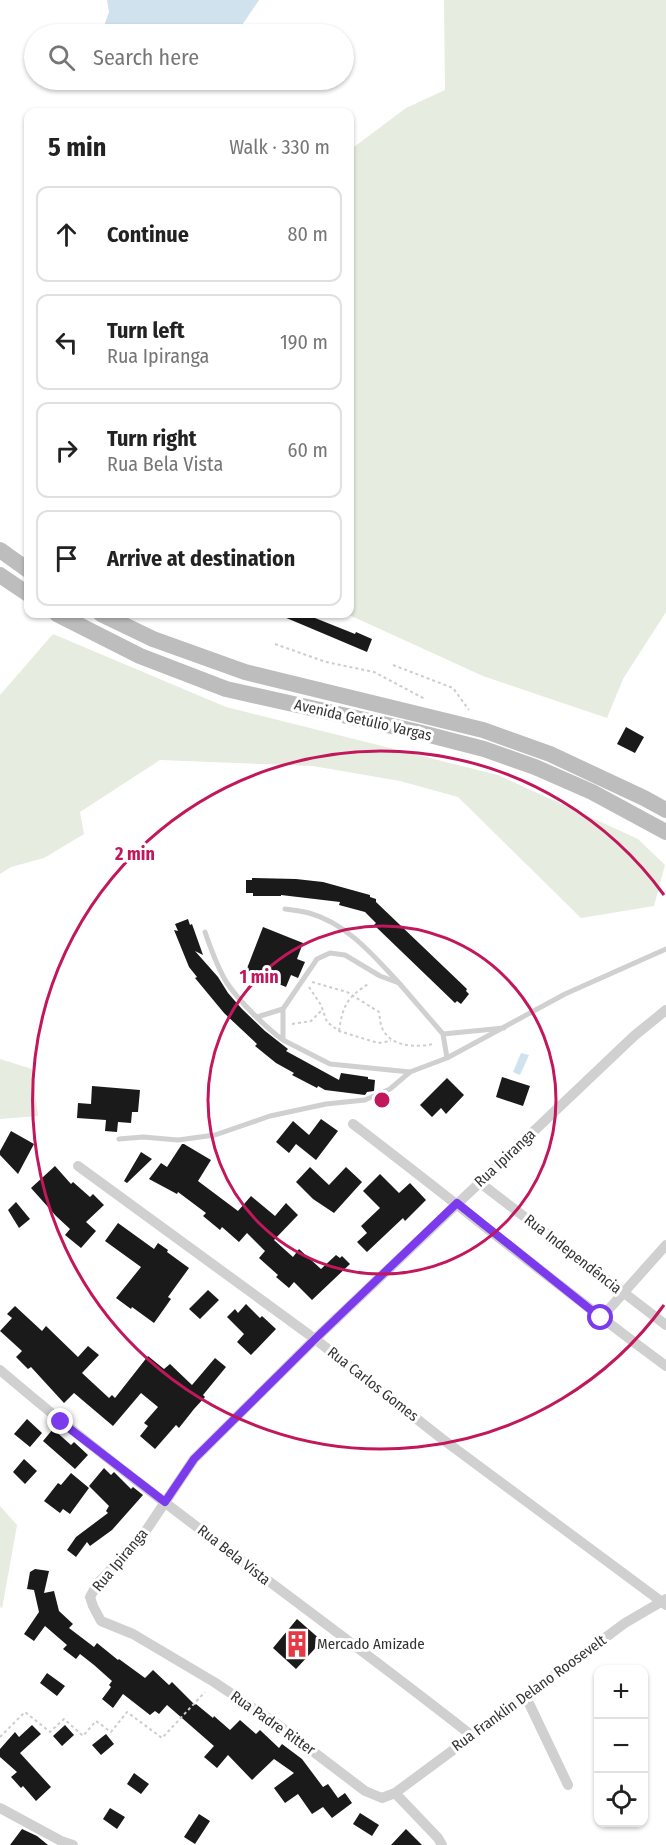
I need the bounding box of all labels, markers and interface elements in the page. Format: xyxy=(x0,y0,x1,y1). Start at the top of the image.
search box xyxy=(24,24,354,90)
icon: search xyxy=(45,41,78,74)
text: Search here xyxy=(93,44,199,71)
text: 5 min xyxy=(48,132,106,163)
text: Walk · 330 m xyxy=(229,135,330,159)
icon: ahead xyxy=(50,218,83,251)
text: Continue xyxy=(107,221,189,248)
text: 80 m xyxy=(288,222,328,246)
text: Turn left xyxy=(107,317,185,344)
icon: left xyxy=(50,326,83,359)
text: 190 m xyxy=(280,330,328,354)
text: Rua Ipiranga xyxy=(107,344,209,368)
text: Turn right xyxy=(107,425,196,452)
icon: right xyxy=(50,434,83,467)
text: 60 m xyxy=(288,438,328,462)
text: Rua Bela Vista xyxy=(107,452,223,476)
icon: arrive xyxy=(50,542,83,575)
text: Arrive at destination xyxy=(107,545,295,572)
street label: Avenida Getúlio Vargas xyxy=(293,695,433,745)
text: 2 min xyxy=(114,843,155,865)
text: 1 min xyxy=(239,966,279,988)
centre of rings xyxy=(372,1090,392,1110)
street label: Rua Ipiranga xyxy=(471,1125,539,1191)
street label: Rua Independência xyxy=(521,1210,625,1298)
route start xyxy=(587,1304,613,1330)
street label: Rua Carlos Gomes xyxy=(324,1343,422,1425)
route end xyxy=(47,1408,73,1434)
street label: Rua Bela Vista xyxy=(194,1521,274,1589)
street label: Rua Ipiranga xyxy=(88,1525,152,1595)
building icon: Mercado Amizade xyxy=(282,1629,312,1659)
street label: Rua Franklin Delano Roosevelt xyxy=(448,1631,610,1755)
place label: Mercado Amizade xyxy=(317,1635,425,1653)
map controls xyxy=(594,1665,648,1827)
button: + xyxy=(594,1665,648,1719)
street label: Rua Padre Ritter xyxy=(227,1687,319,1759)
button: − xyxy=(594,1719,648,1773)
button: locate xyxy=(594,1773,648,1827)

